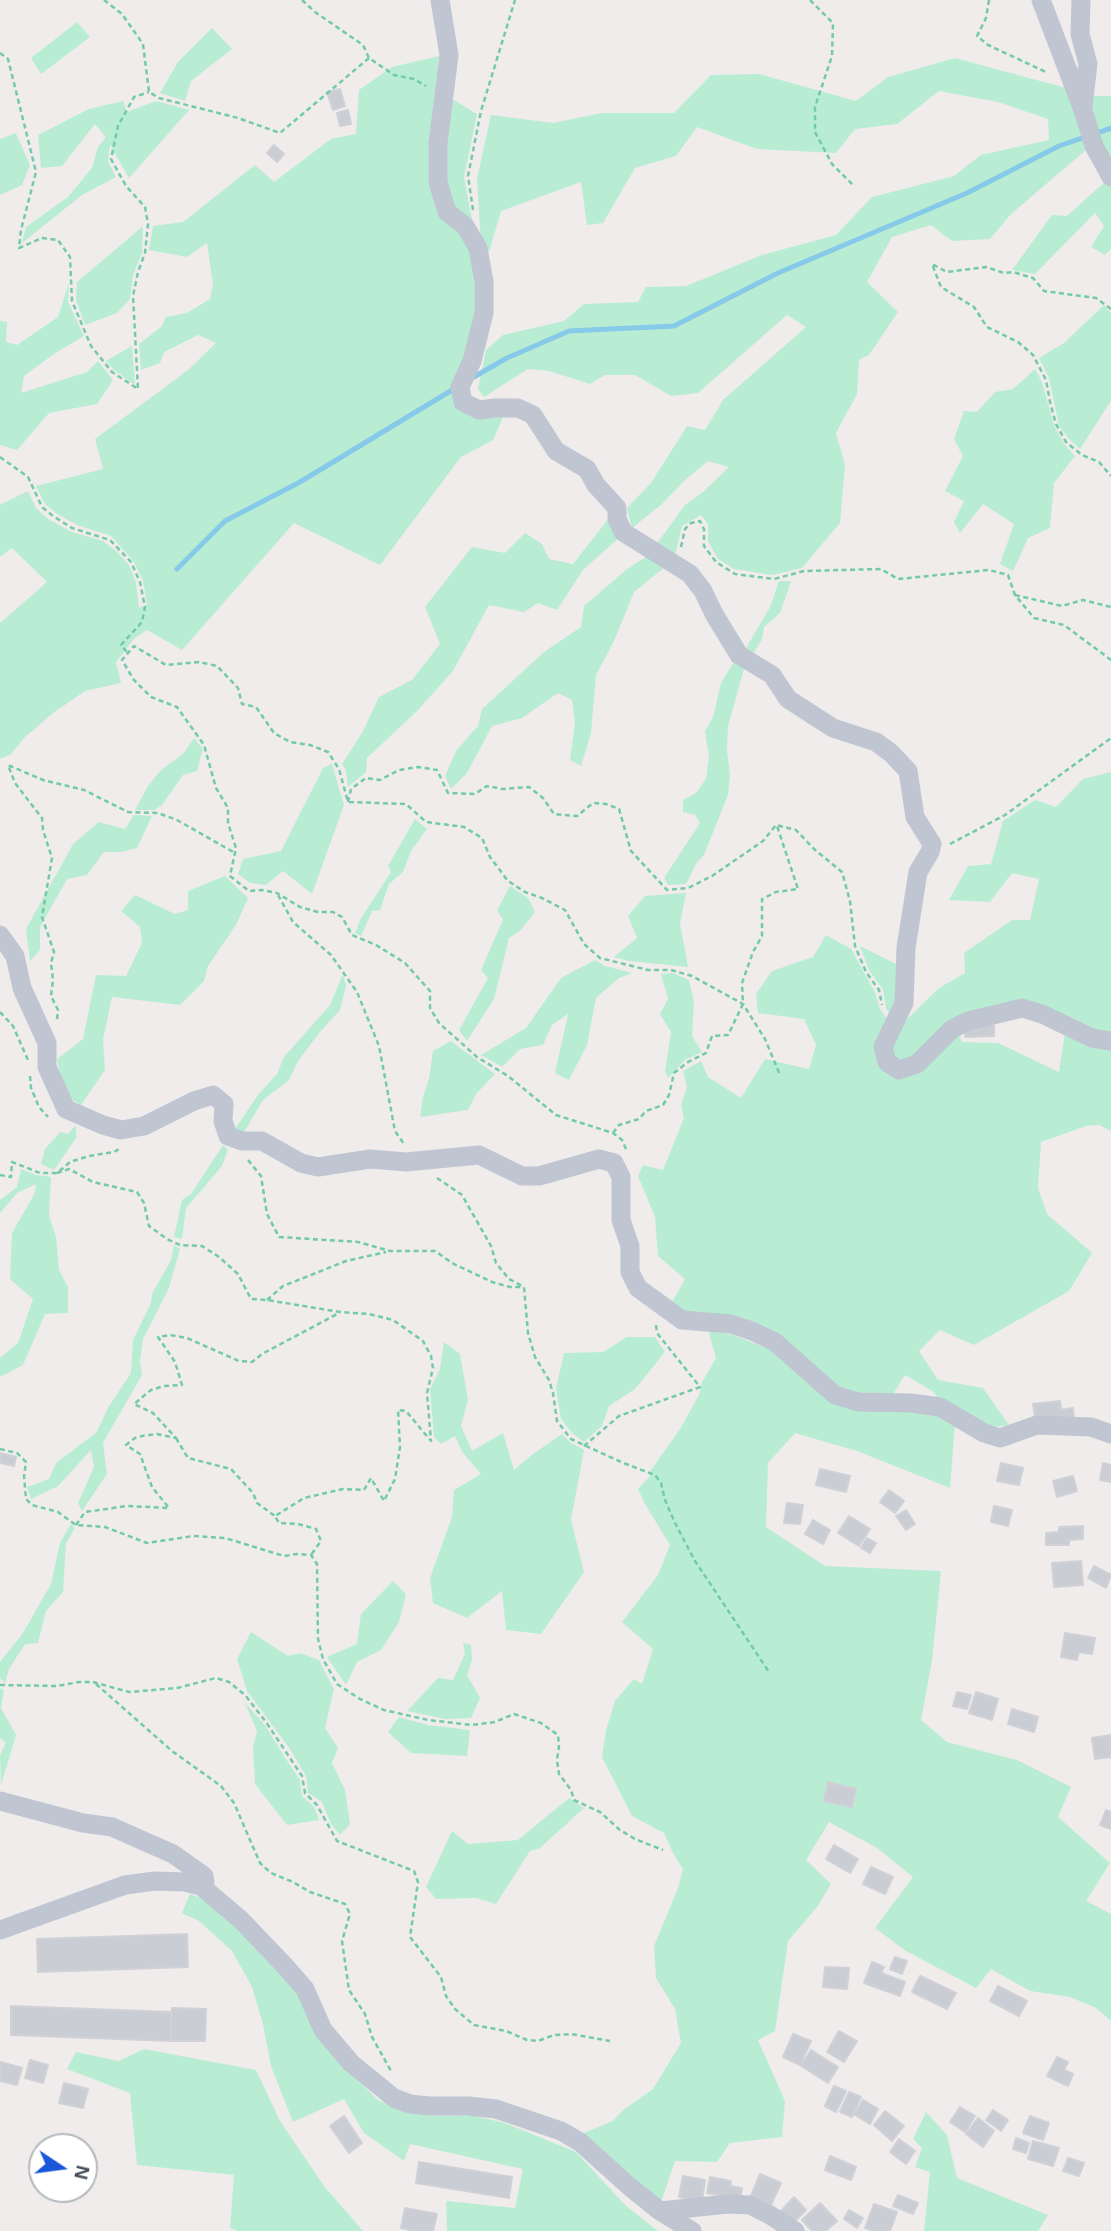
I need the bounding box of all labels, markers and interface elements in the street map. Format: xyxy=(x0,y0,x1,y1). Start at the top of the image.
north arrow xyxy=(28,2133,98,2203)
text: N xyxy=(70,2163,94,2181)

